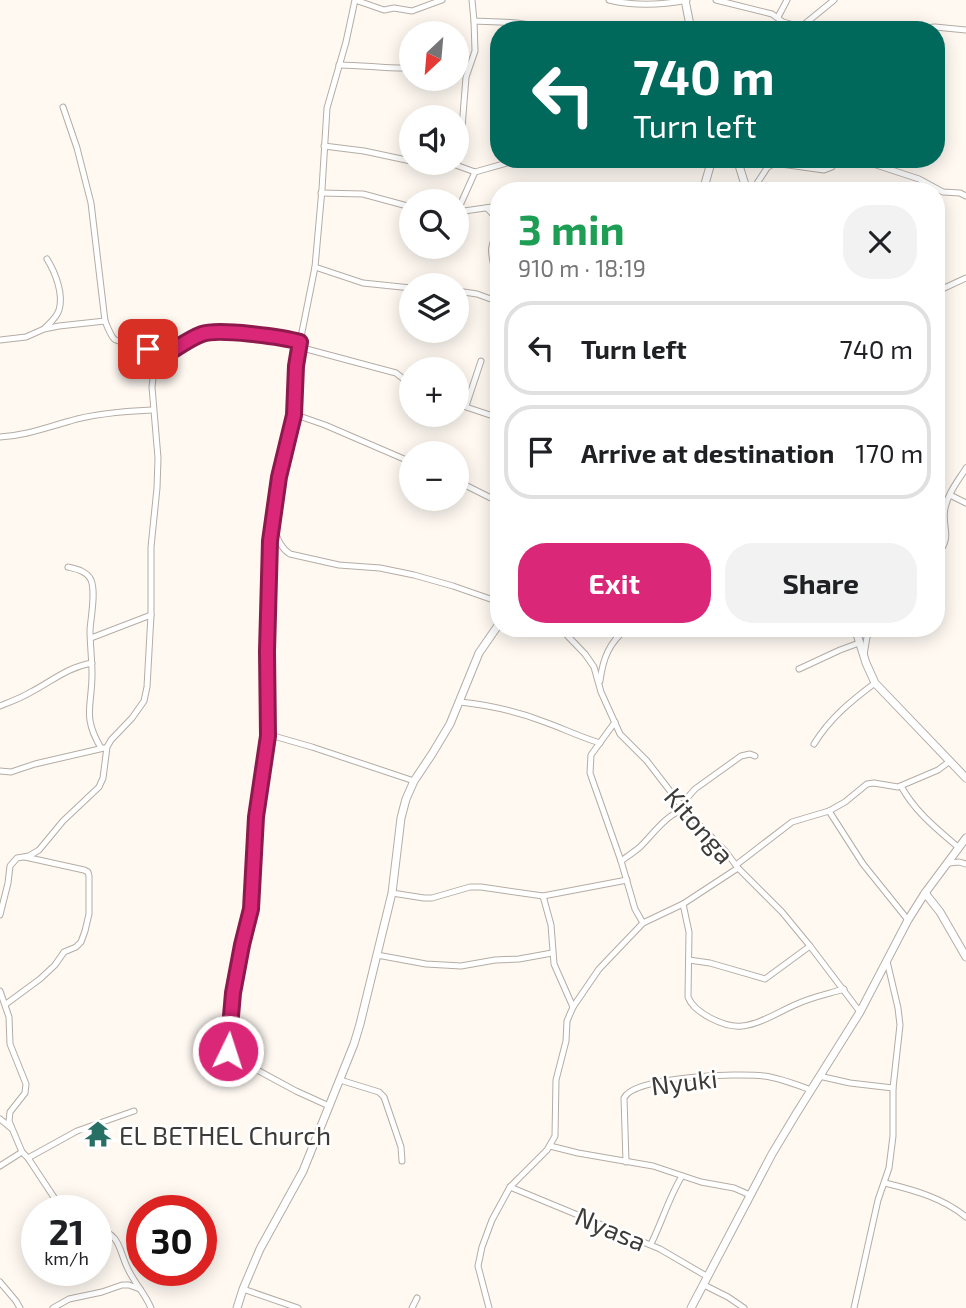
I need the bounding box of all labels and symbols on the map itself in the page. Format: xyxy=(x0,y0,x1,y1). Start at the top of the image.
north arrow xyxy=(399,21,469,91)
pin xyxy=(118,319,178,379)
street label: Kitonga xyxy=(659,781,741,869)
position arrow xyxy=(191,1014,265,1088)
street label: Nyuki xyxy=(649,1062,719,1100)
temple icon: EL BETHEL Church xyxy=(83,1119,113,1149)
place label: EL BETHEL Church xyxy=(119,1119,331,1150)
speed limit sign: 30 xyxy=(126,1195,217,1286)
street label: Nyasa xyxy=(571,1199,651,1257)

